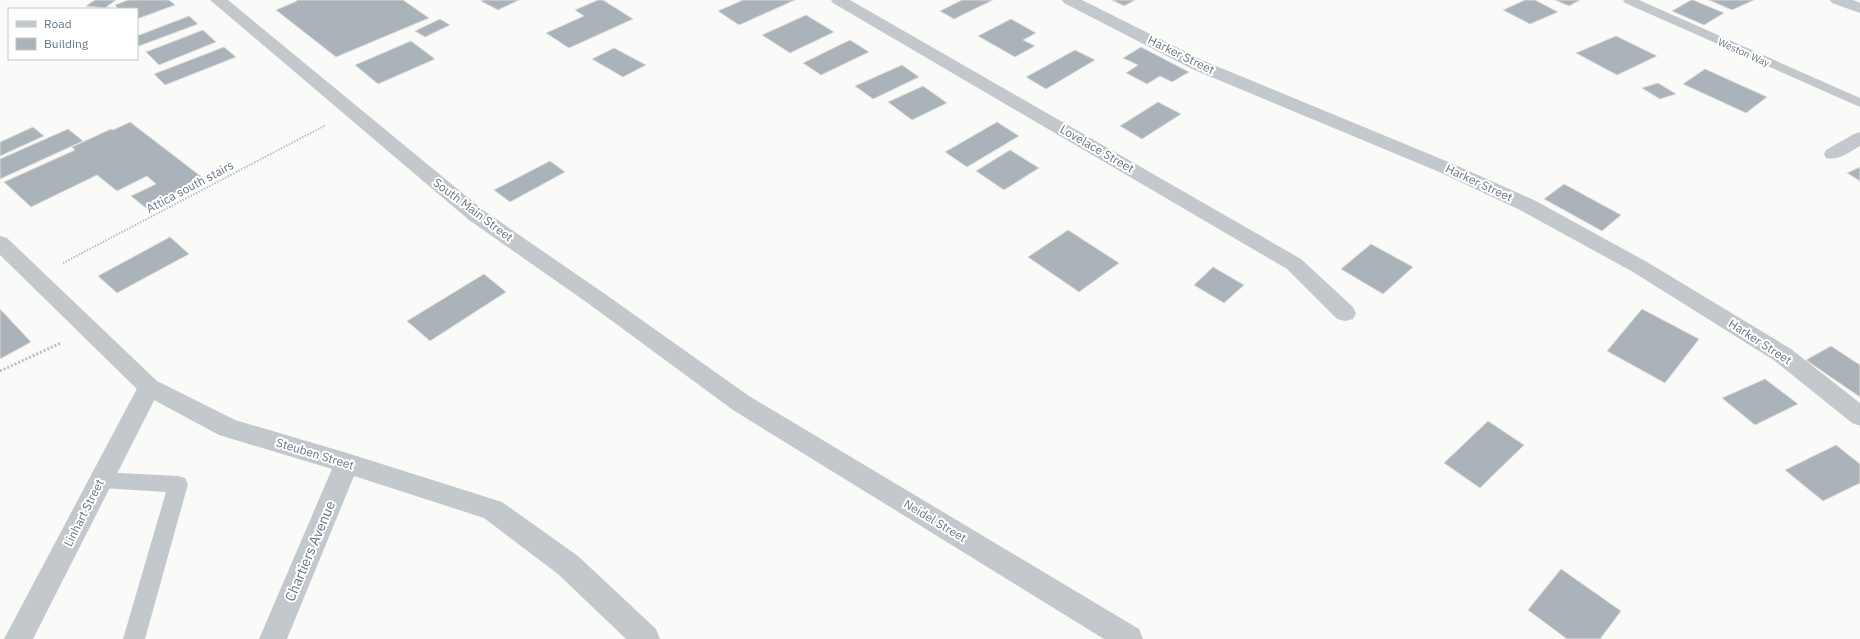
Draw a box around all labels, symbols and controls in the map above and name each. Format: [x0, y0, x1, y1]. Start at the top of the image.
legend [8, 8, 138, 60]
text: Road [44, 16, 72, 31]
street label: Harker Street [1145, 32, 1217, 77]
street label: Weston Way [1716, 35, 1772, 70]
text: Building [44, 36, 89, 51]
street label: Lovelace Street [1058, 121, 1137, 176]
street label: Attica south stairs [143, 157, 236, 216]
street label: Harker Street [1443, 160, 1515, 205]
street label: South Main Street [430, 175, 516, 245]
street label: Harker Street [1726, 316, 1795, 368]
street label: Steuben Street [274, 435, 356, 472]
street label: Linhart Street [60, 477, 107, 549]
street label: Neidel Street [901, 496, 969, 545]
street label: Chartiers Avenue [281, 498, 339, 604]

